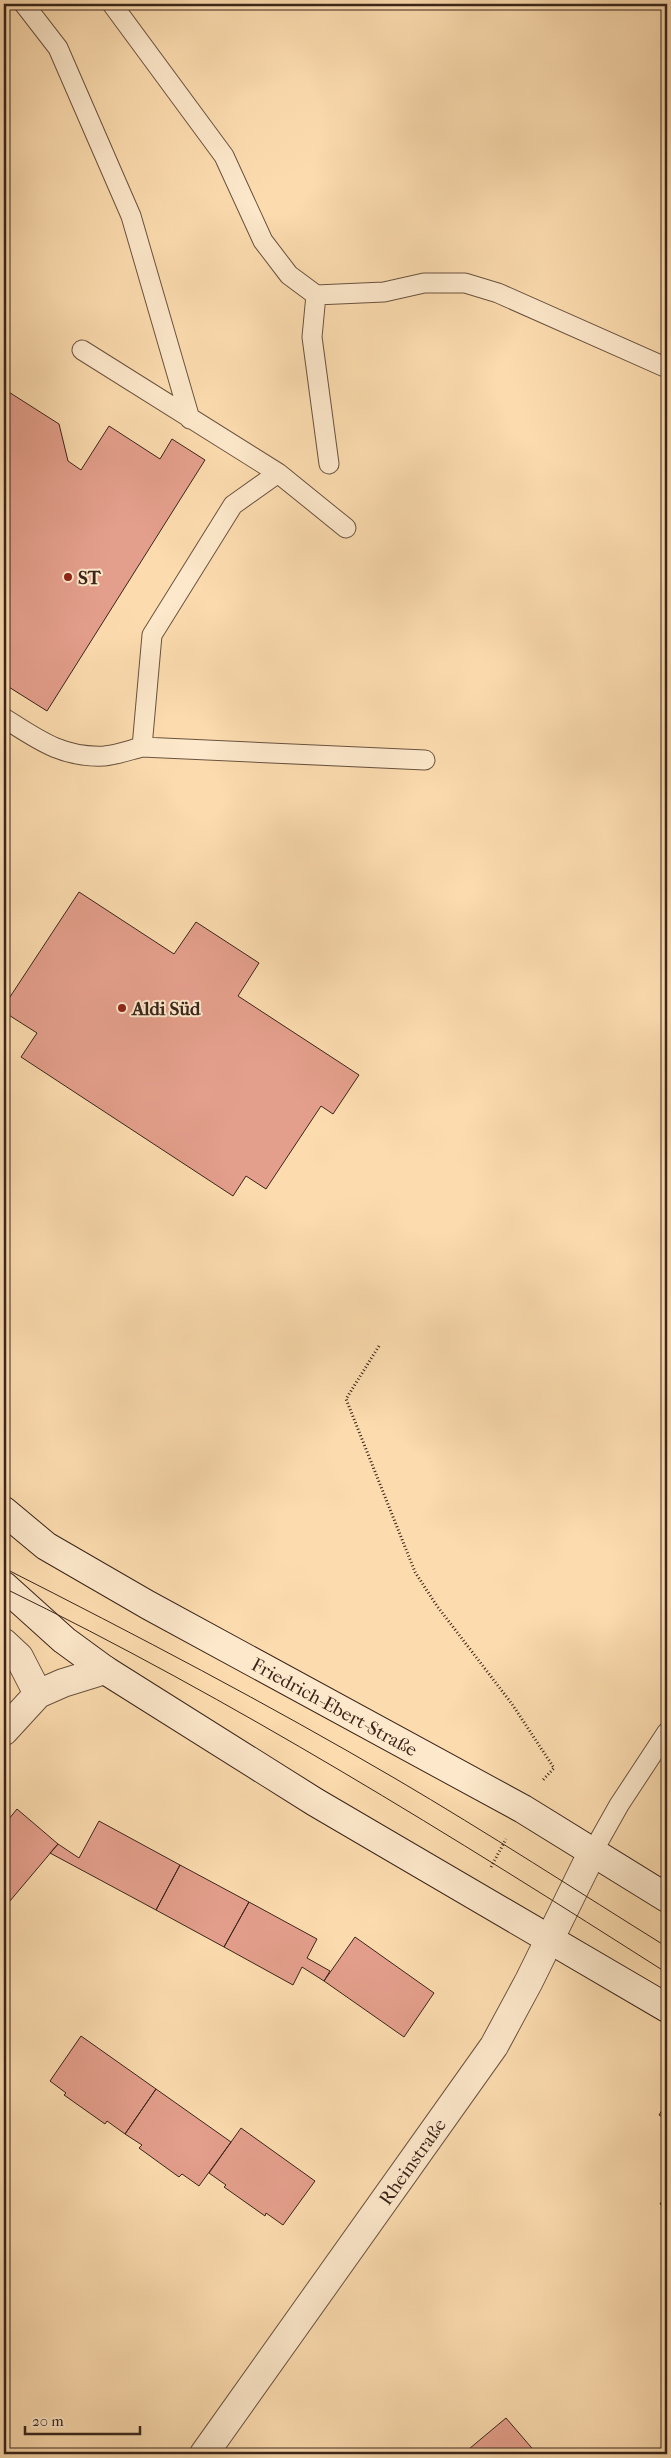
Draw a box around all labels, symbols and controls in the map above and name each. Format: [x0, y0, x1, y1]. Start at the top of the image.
place label: ST [78, 567, 102, 589]
marker: ST [62, 571, 74, 583]
place label: Aldi Süd [131, 998, 201, 1020]
marker: Aldi Süd [116, 1002, 128, 1014]
street label: Friedrich-Ebert-Straße [248, 1653, 421, 1761]
street label: Rheinstraße [375, 2114, 451, 2209]
scale bar [25, 2403, 140, 2435]
text: 20 m [32, 2412, 64, 2430]

